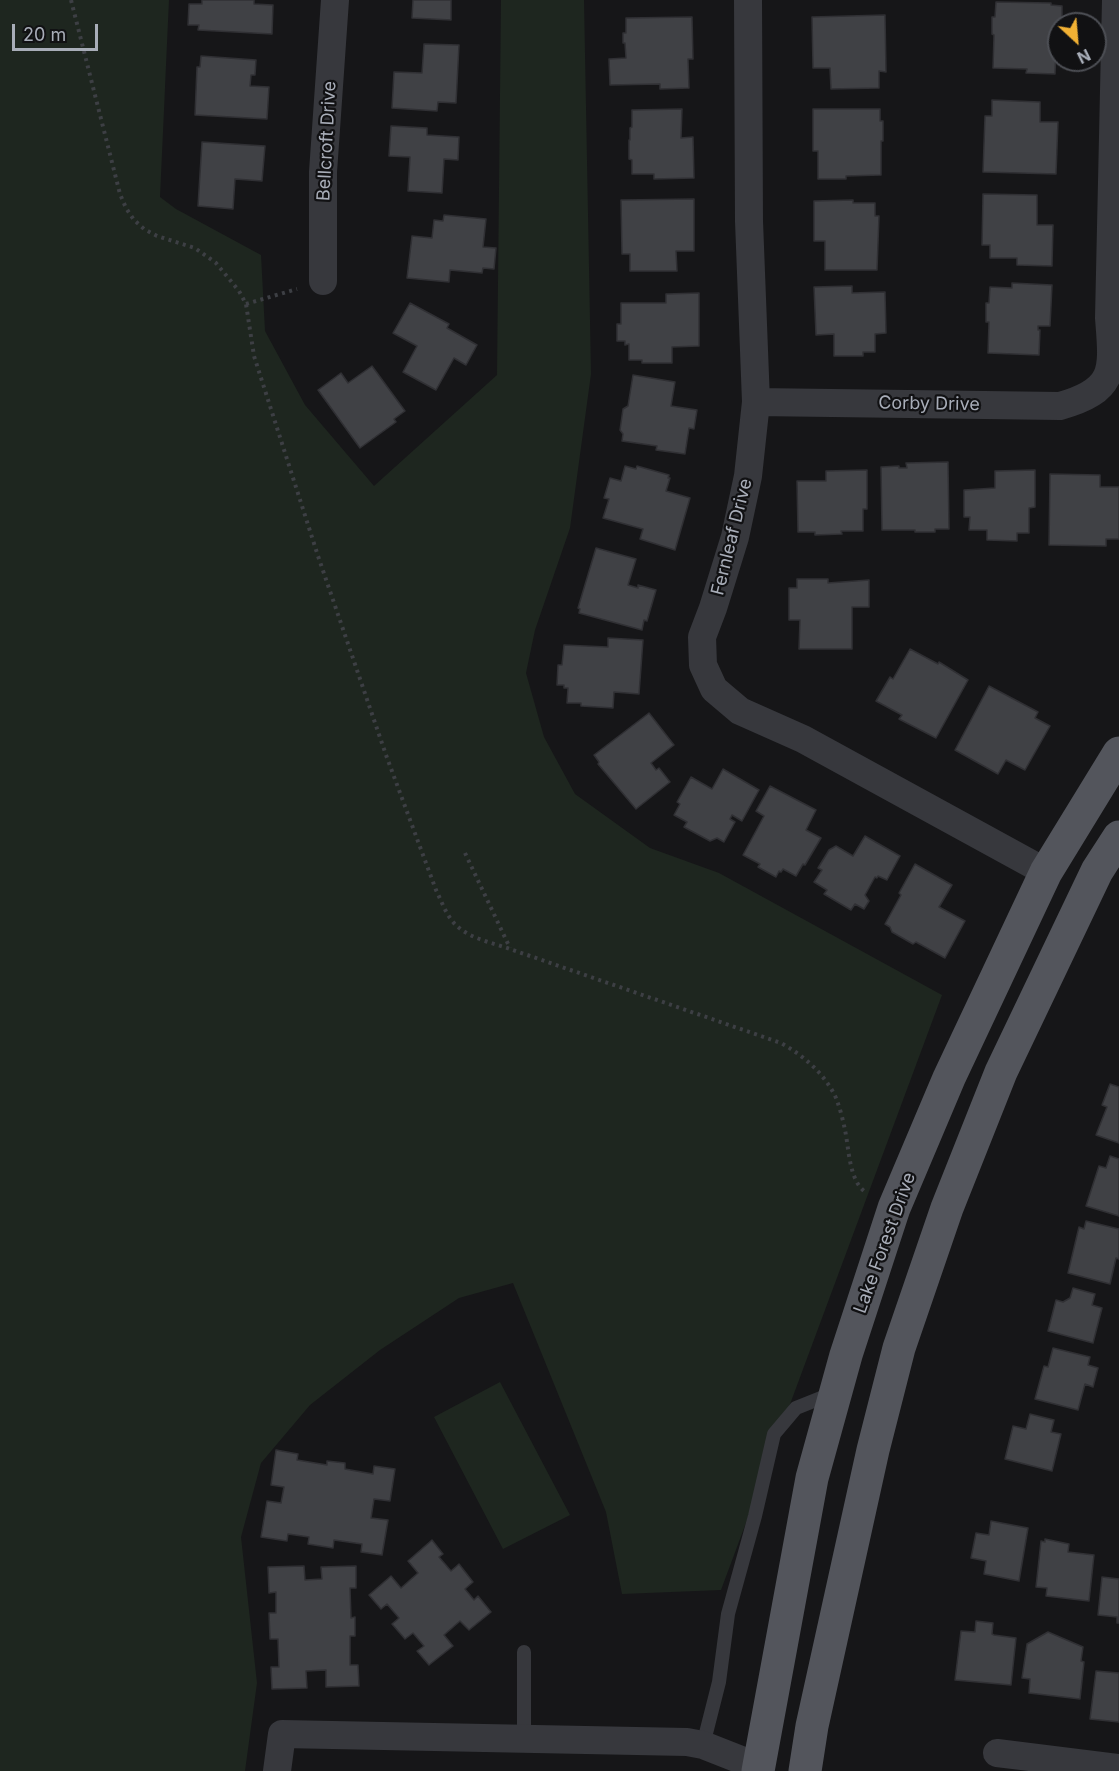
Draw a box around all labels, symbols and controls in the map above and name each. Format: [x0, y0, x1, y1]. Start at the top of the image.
scale bar [15, 12, 100, 50]
north arrow [1047, 12, 1107, 72]
text: 20 m [23, 24, 66, 45]
text: N [1074, 45, 1094, 68]
street label: Bellcroft Drive [313, 80, 341, 202]
street label: Corby Drive [878, 392, 980, 416]
street label: Fernleaf Drive [707, 476, 757, 598]
street label: Lake Forest Drive [850, 1170, 920, 1316]

